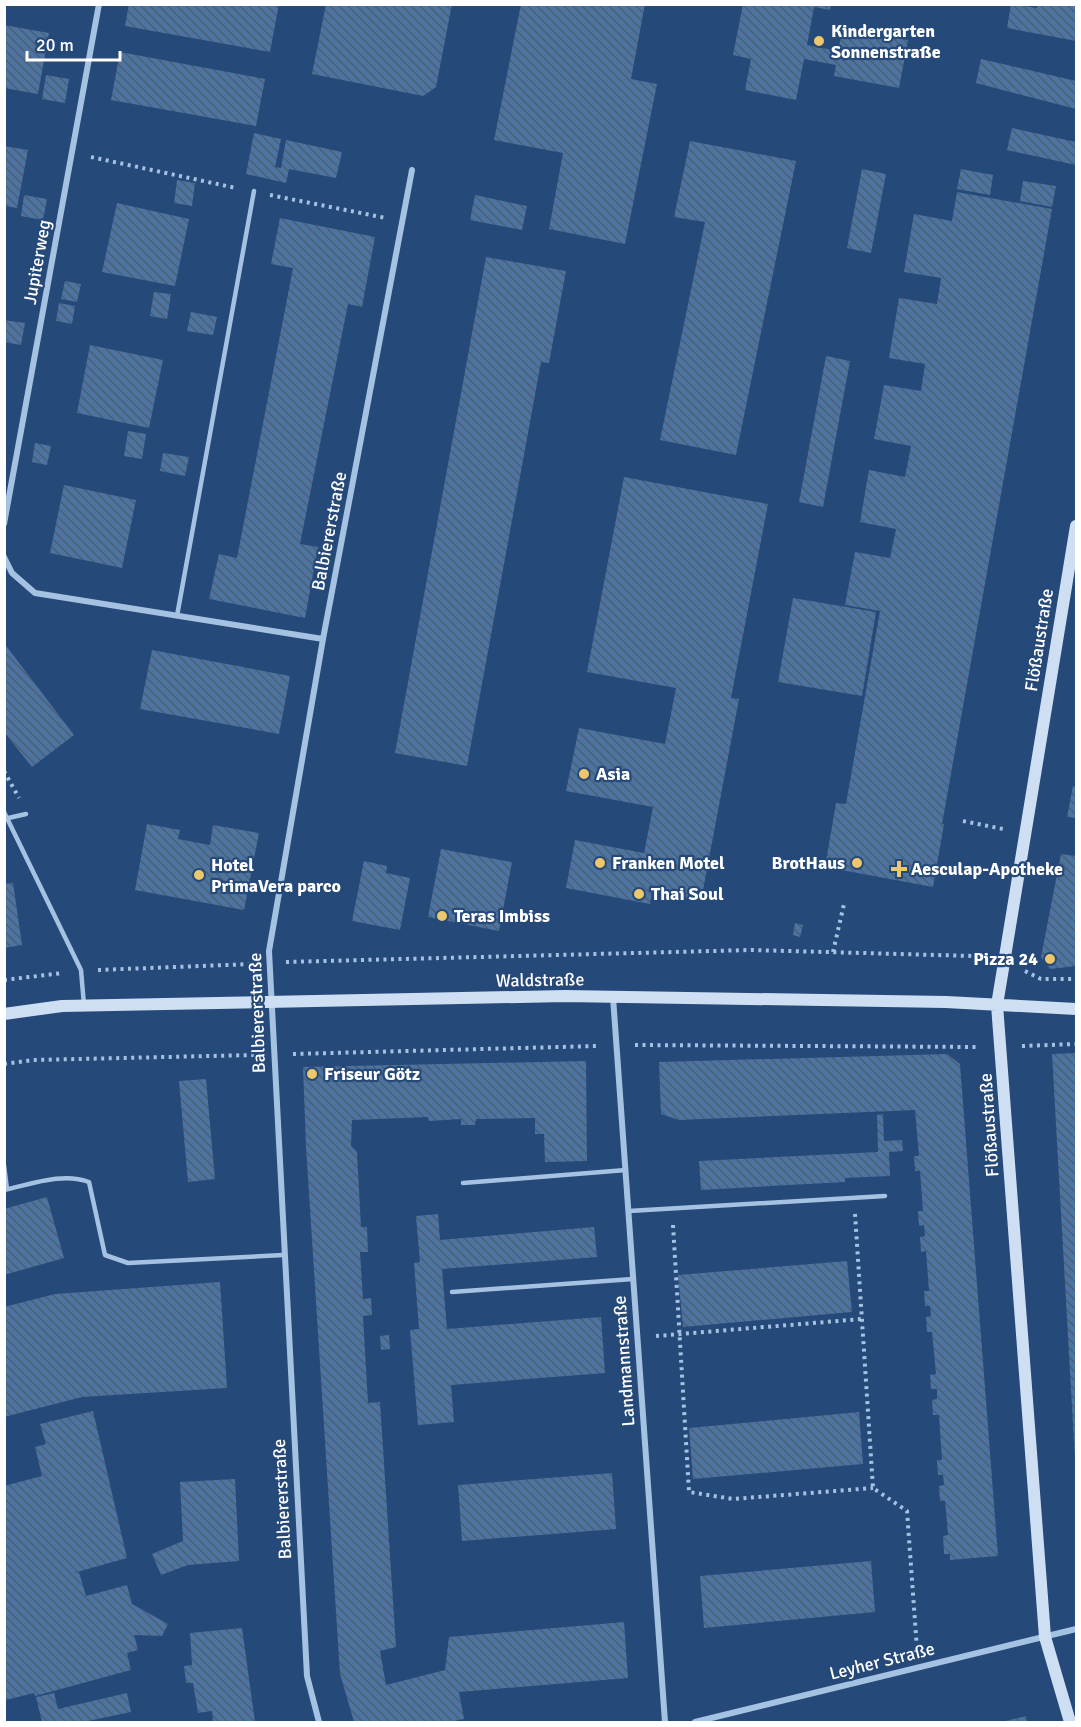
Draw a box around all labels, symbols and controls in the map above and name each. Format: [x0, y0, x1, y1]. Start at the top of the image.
place label: Kindergarten Sonnenstraße [831, 20, 941, 63]
scale bar [27, 24, 120, 62]
text: 20 m [36, 34, 74, 56]
marker: Kindergarten Sonnenstraße [812, 34, 826, 48]
street label: Jupiterweg [19, 218, 55, 306]
street label: Balbiererstraße [307, 470, 351, 592]
street label: Flößaustraße [1020, 587, 1058, 693]
place label: Asia [596, 763, 630, 785]
marker: Asia [577, 767, 591, 781]
place label: Franken Motel [612, 852, 725, 874]
place label: BrotHaus [772, 852, 845, 874]
place label: Hotel PrimaVera parco [211, 854, 341, 897]
marker: Franken Motel [593, 856, 607, 870]
marker: BrotHaus [850, 856, 864, 870]
place label: Aesculap-Apotheke [911, 858, 1063, 880]
marker: Aesculap-Apotheke [892, 862, 906, 876]
marker: Hotel PrimaVera parco [192, 868, 206, 882]
place label: Thai Soul [651, 883, 724, 905]
marker: Thai Soul [632, 887, 646, 901]
place label: Teras Imbiss [454, 905, 550, 927]
marker: Teras Imbiss [435, 909, 449, 923]
place label: Pizza 24 [973, 948, 1038, 970]
street label: Balbiererstraße [244, 952, 270, 1074]
marker: Pizza 24 [1043, 952, 1057, 966]
street label: Waldstraße [496, 968, 584, 992]
place label: Friseur Götz [324, 1063, 420, 1085]
marker: Friseur Götz [305, 1067, 319, 1081]
street label: Flößaustraße [974, 1072, 1004, 1178]
street label: Landmannstraße [608, 1295, 640, 1427]
street label: Balbiererstraße [268, 1438, 296, 1560]
street label: Leyher Straße [827, 1637, 937, 1685]

